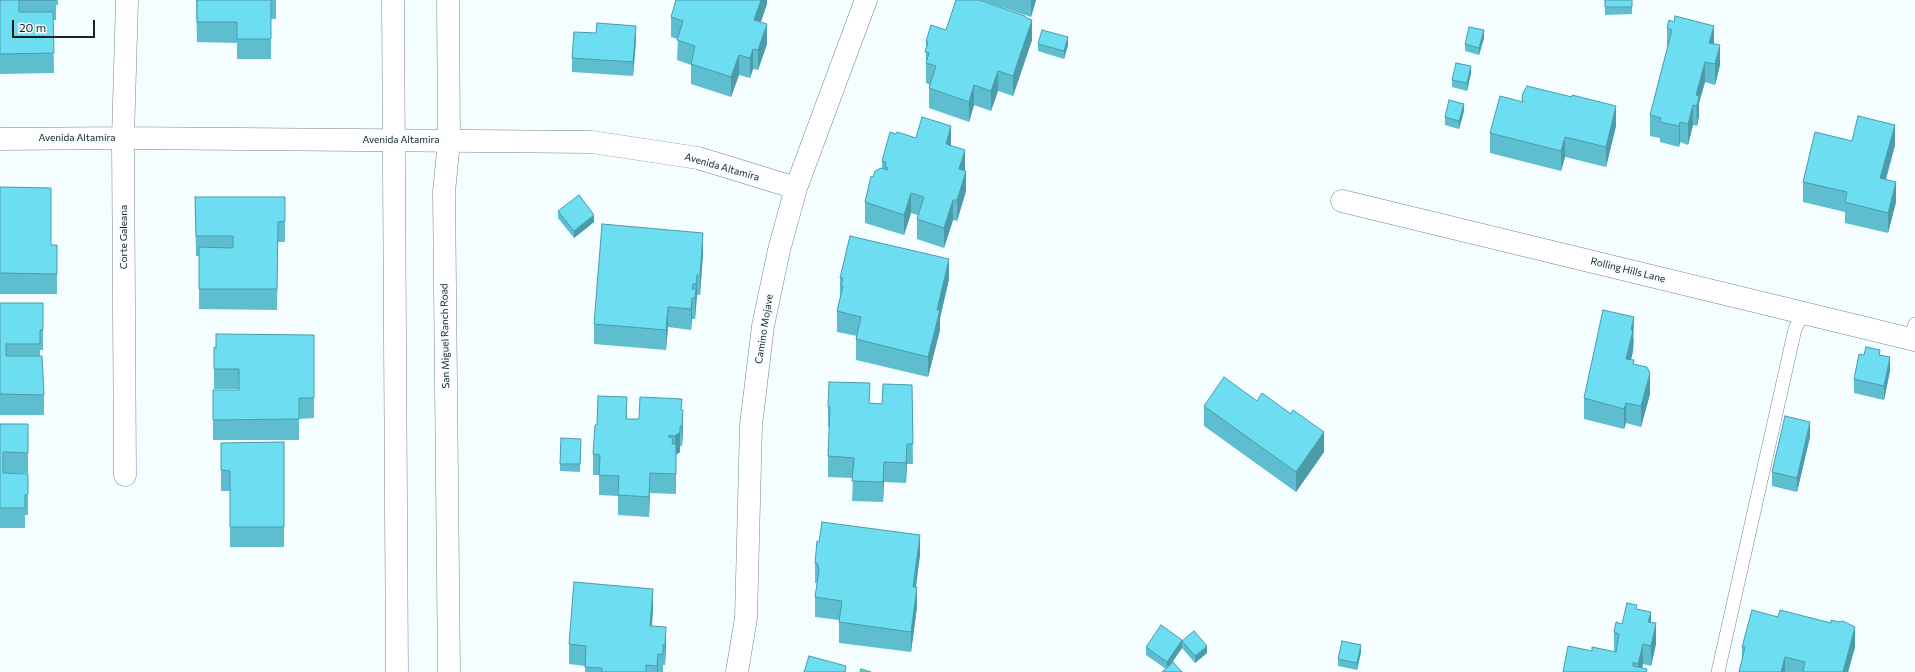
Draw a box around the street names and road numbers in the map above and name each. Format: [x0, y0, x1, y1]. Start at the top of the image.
street label: Avenida Altamira [38, 132, 116, 144]
street label: Avenida Altamira [362, 134, 440, 146]
street label: Avenida Altamira [683, 151, 761, 183]
street label: Corte Galeana [118, 205, 130, 269]
street label: Rolling Hills Lane [1589, 255, 1667, 285]
street label: San Miguel Ranch Road [438, 283, 452, 389]
street label: Camino Mojave [753, 293, 775, 365]

